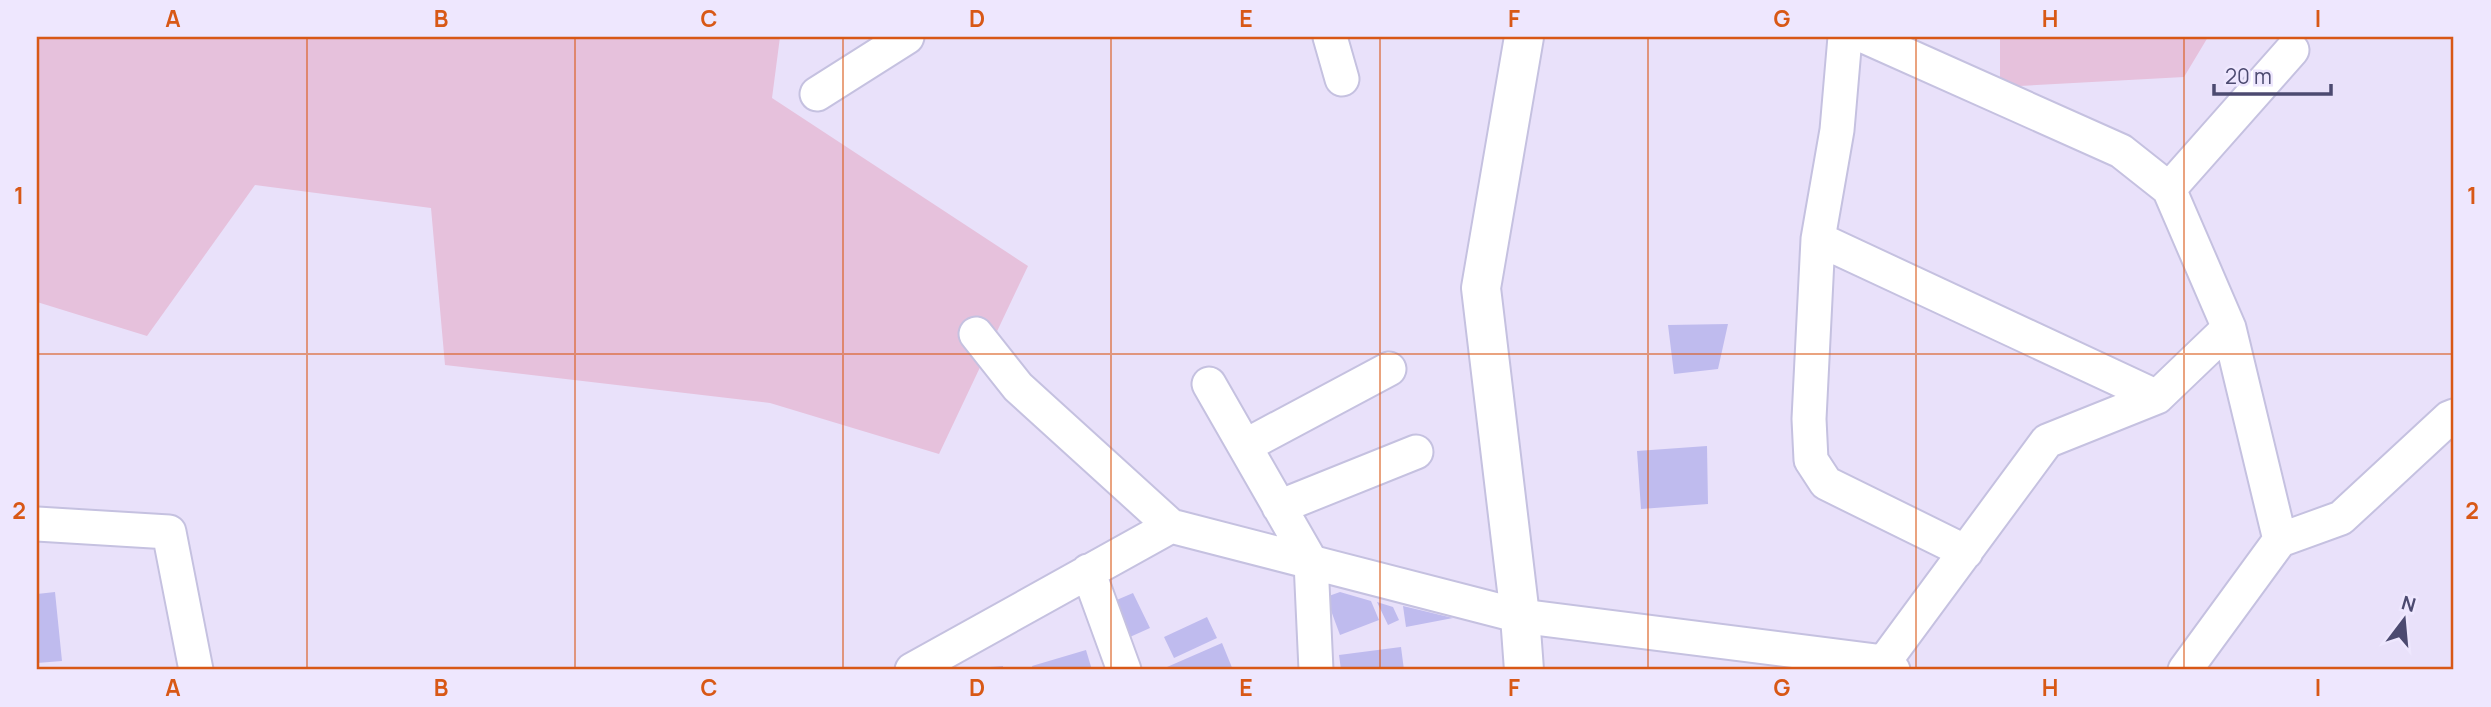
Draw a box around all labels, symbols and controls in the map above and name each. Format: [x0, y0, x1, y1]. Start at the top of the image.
text: A [165, 2, 181, 34]
text: B [434, 2, 448, 34]
text: C [701, 2, 718, 34]
text: D [969, 2, 985, 34]
text: E [1239, 2, 1253, 34]
text: F [1508, 2, 1520, 34]
text: G [1774, 2, 1791, 34]
text: H [2042, 2, 2058, 34]
text: I [2315, 2, 2321, 34]
scale bar [2214, 52, 2332, 96]
text: 20 m [2225, 62, 2272, 90]
text: 1 [14, 179, 24, 211]
text: 1 [2467, 179, 2477, 211]
text: 2 [12, 494, 26, 526]
text: 2 [2465, 494, 2479, 526]
north arrow [2368, 584, 2438, 654]
text: N [2399, 589, 2419, 618]
text: A [165, 671, 181, 703]
text: B [434, 671, 448, 703]
text: C [701, 671, 718, 703]
text: D [969, 671, 985, 703]
text: E [1239, 671, 1253, 703]
text: F [1508, 671, 1520, 703]
text: G [1774, 671, 1791, 703]
text: H [2042, 671, 2058, 703]
text: I [2315, 671, 2321, 703]

